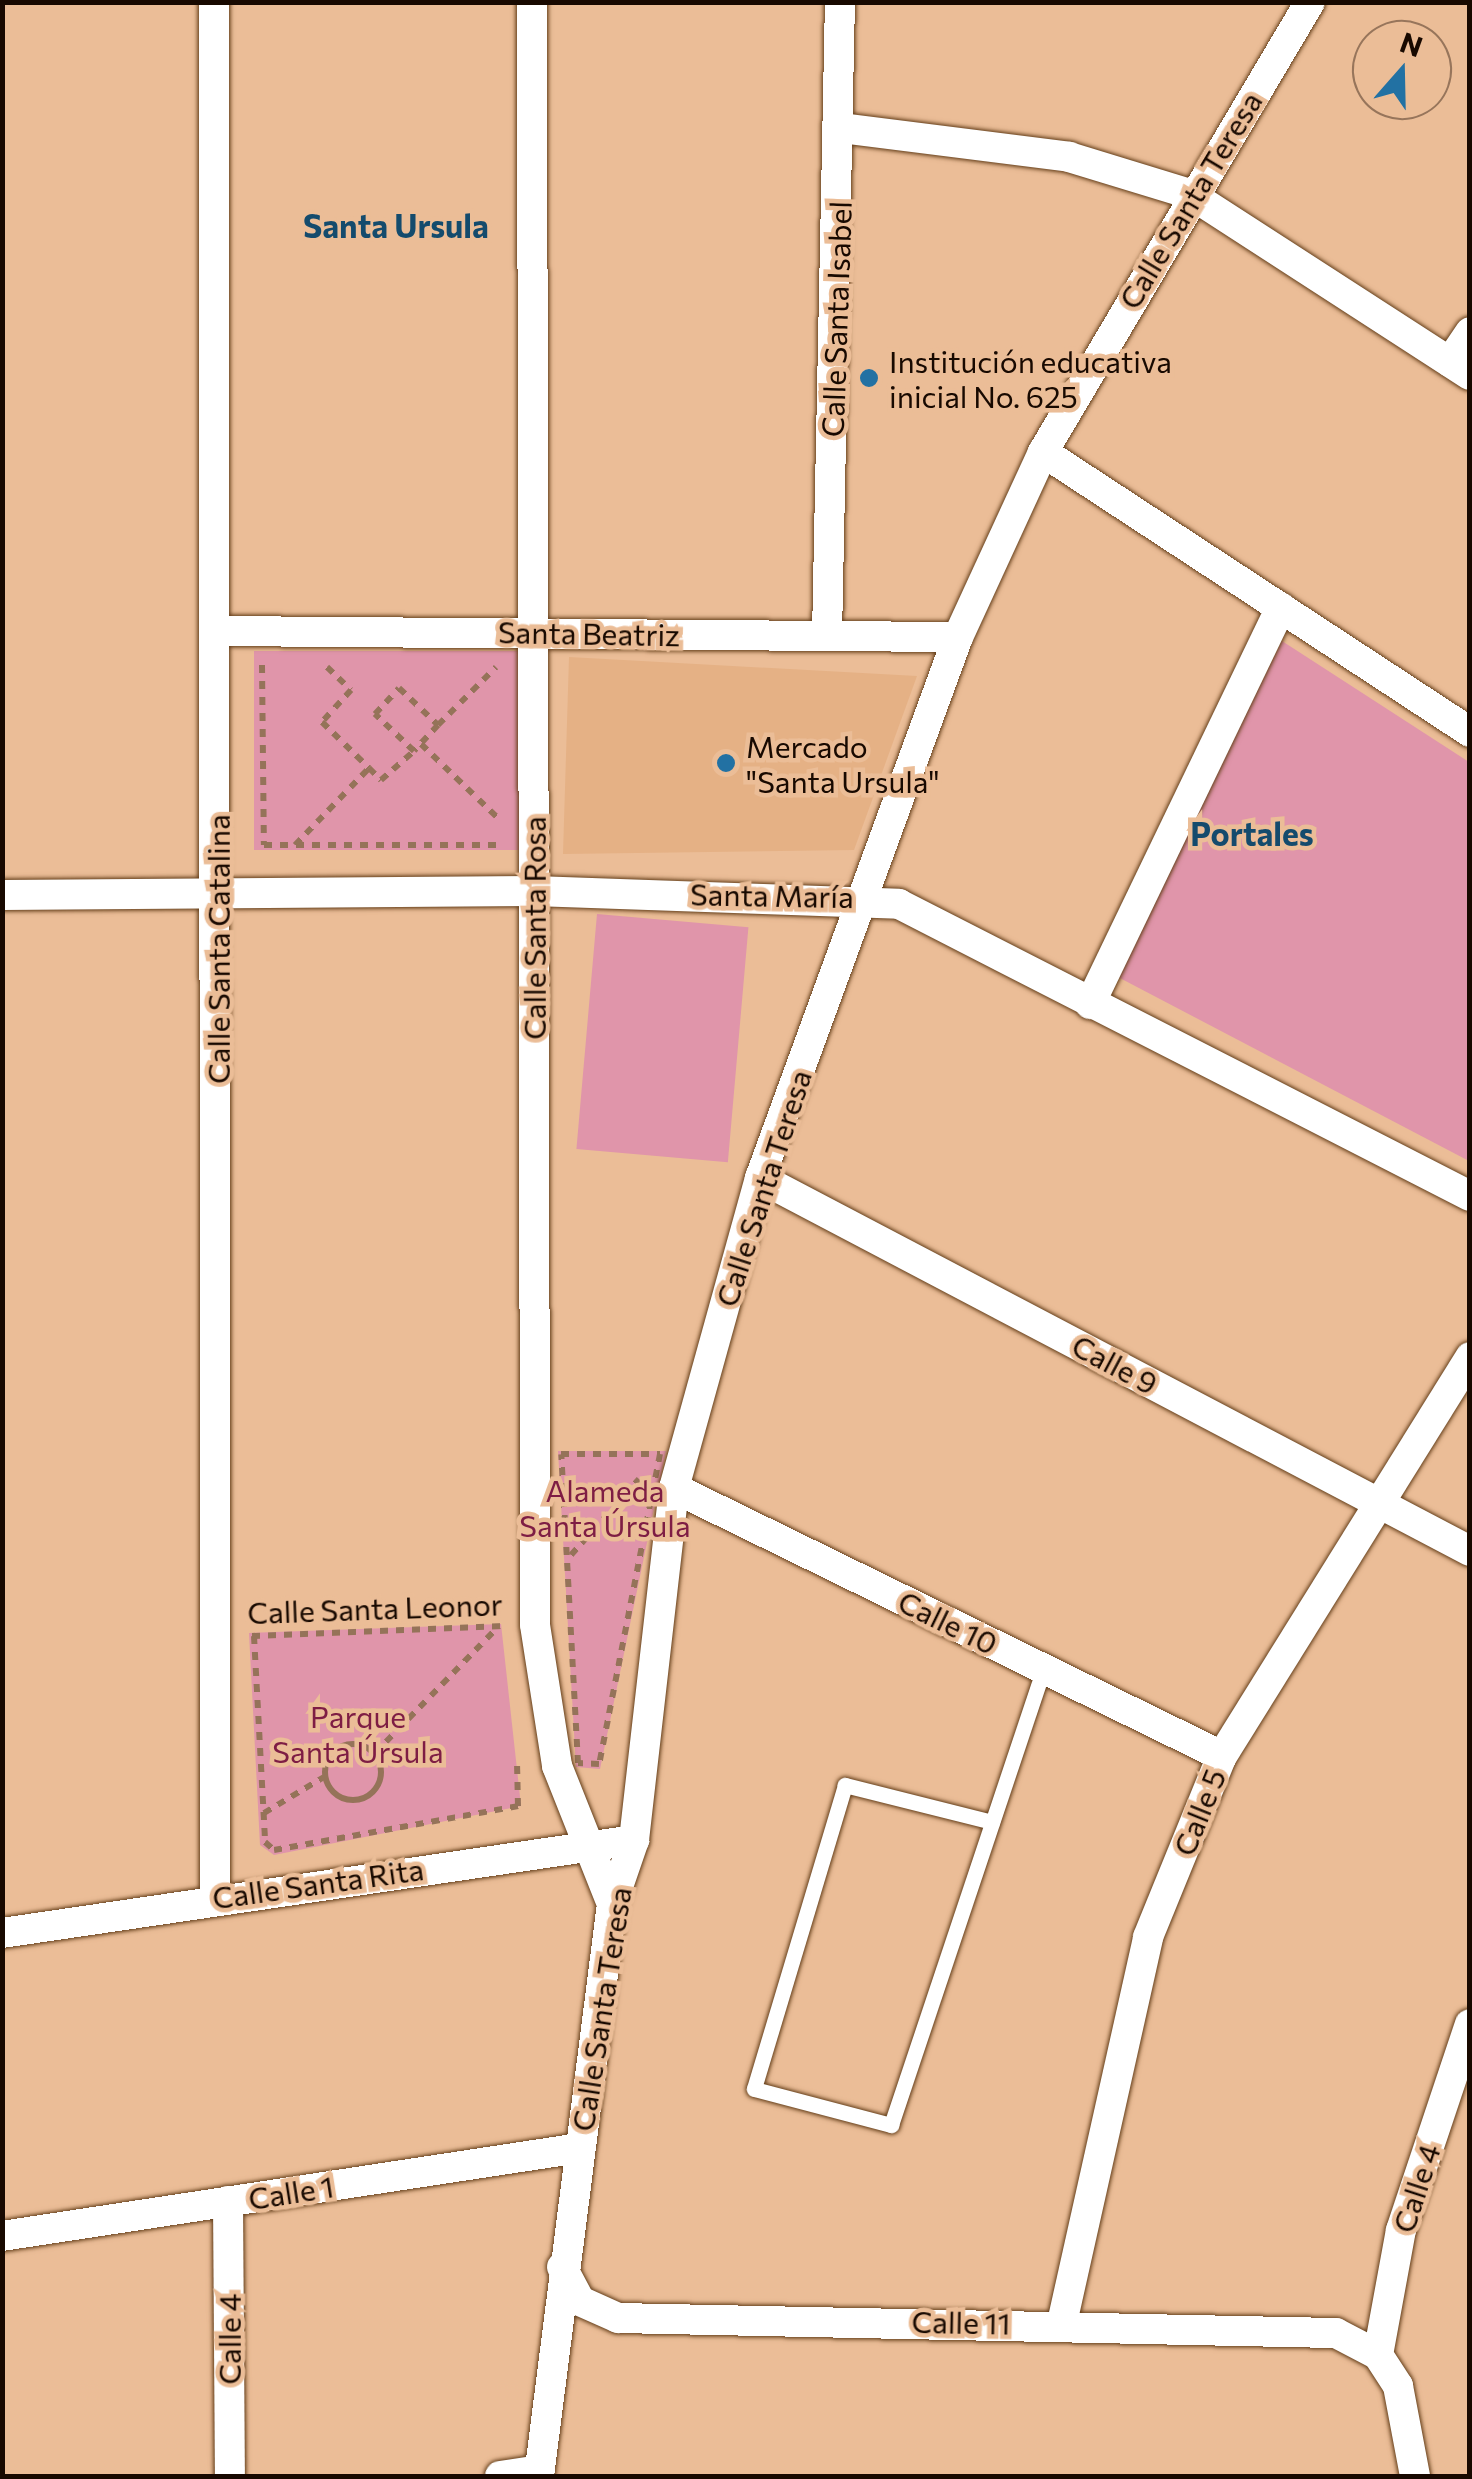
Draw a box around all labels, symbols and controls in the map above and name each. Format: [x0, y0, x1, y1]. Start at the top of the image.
north arrow [1352, 20, 1452, 120]
text: N [1396, 24, 1427, 63]
street label: Calle Santa Teresa [1111, 85, 1269, 315]
street label: Calle Santa Isabel [814, 200, 858, 438]
district label: Santa Ursula [303, 206, 489, 244]
place label: Institución educativa inicial No. 625 [889, 343, 1172, 414]
marker: Institución educativa inicial No. 625 [858, 367, 880, 389]
street label: Santa Beatriz [498, 613, 680, 653]
place label: Mercado "Santa Ursula" [746, 728, 940, 798]
marker: Mercado "Santa Ursula" [715, 752, 737, 774]
street label: Calle Santa Catalina [200, 814, 236, 1084]
district label: Portales [1190, 814, 1314, 852]
street label: Calle Santa Rosa [516, 816, 552, 1040]
street label: Santa María [690, 876, 854, 914]
street label: Calle Santa Teresa [708, 1065, 818, 1311]
street label: Calle 9 [1066, 1327, 1164, 1401]
park label: Alameda Santa Úrsula [519, 1472, 691, 1542]
street label: Calle 10 [893, 1583, 1003, 1661]
street label: Calle Santa Leonor [247, 1586, 503, 1630]
park label: Parque Santa Úrsula [272, 1698, 444, 1768]
street label: Calle 5 [1165, 1763, 1233, 1861]
street label: Calle Santa Rita [210, 1850, 426, 1916]
street label: Calle Santa Teresa [564, 1884, 638, 2134]
street label: Calle 4 [1385, 2139, 1447, 2237]
street label: Calle 1 [246, 2168, 336, 2216]
street label: Calle 4 [211, 2293, 247, 2385]
street label: Calle 11 [911, 2303, 1011, 2341]

